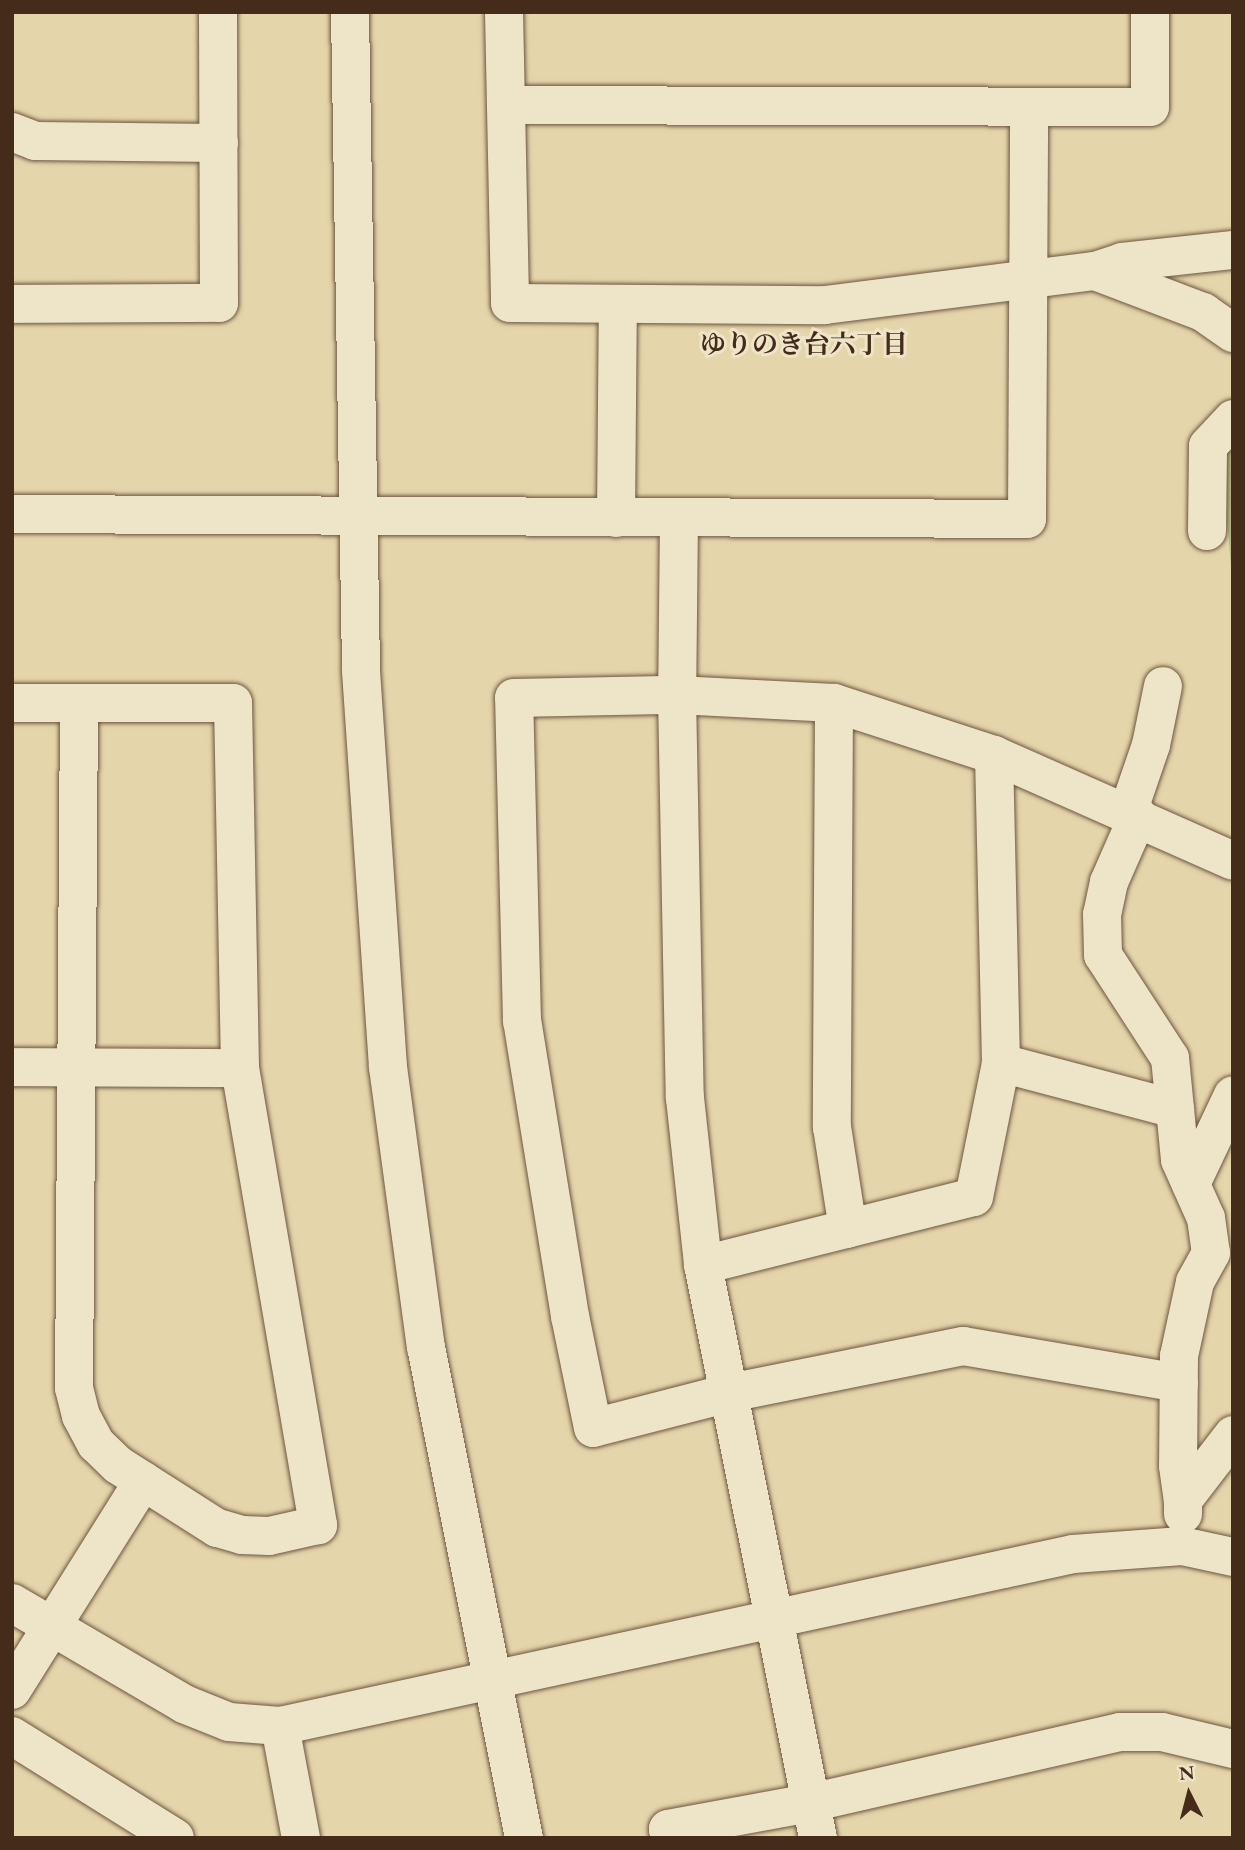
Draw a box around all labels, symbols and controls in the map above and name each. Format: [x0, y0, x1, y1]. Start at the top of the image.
district label: ゆりのき台六丁目 [700, 329, 908, 361]
north arrow [1154, 1759, 1224, 1829]
text: N [1178, 1759, 1196, 1786]

